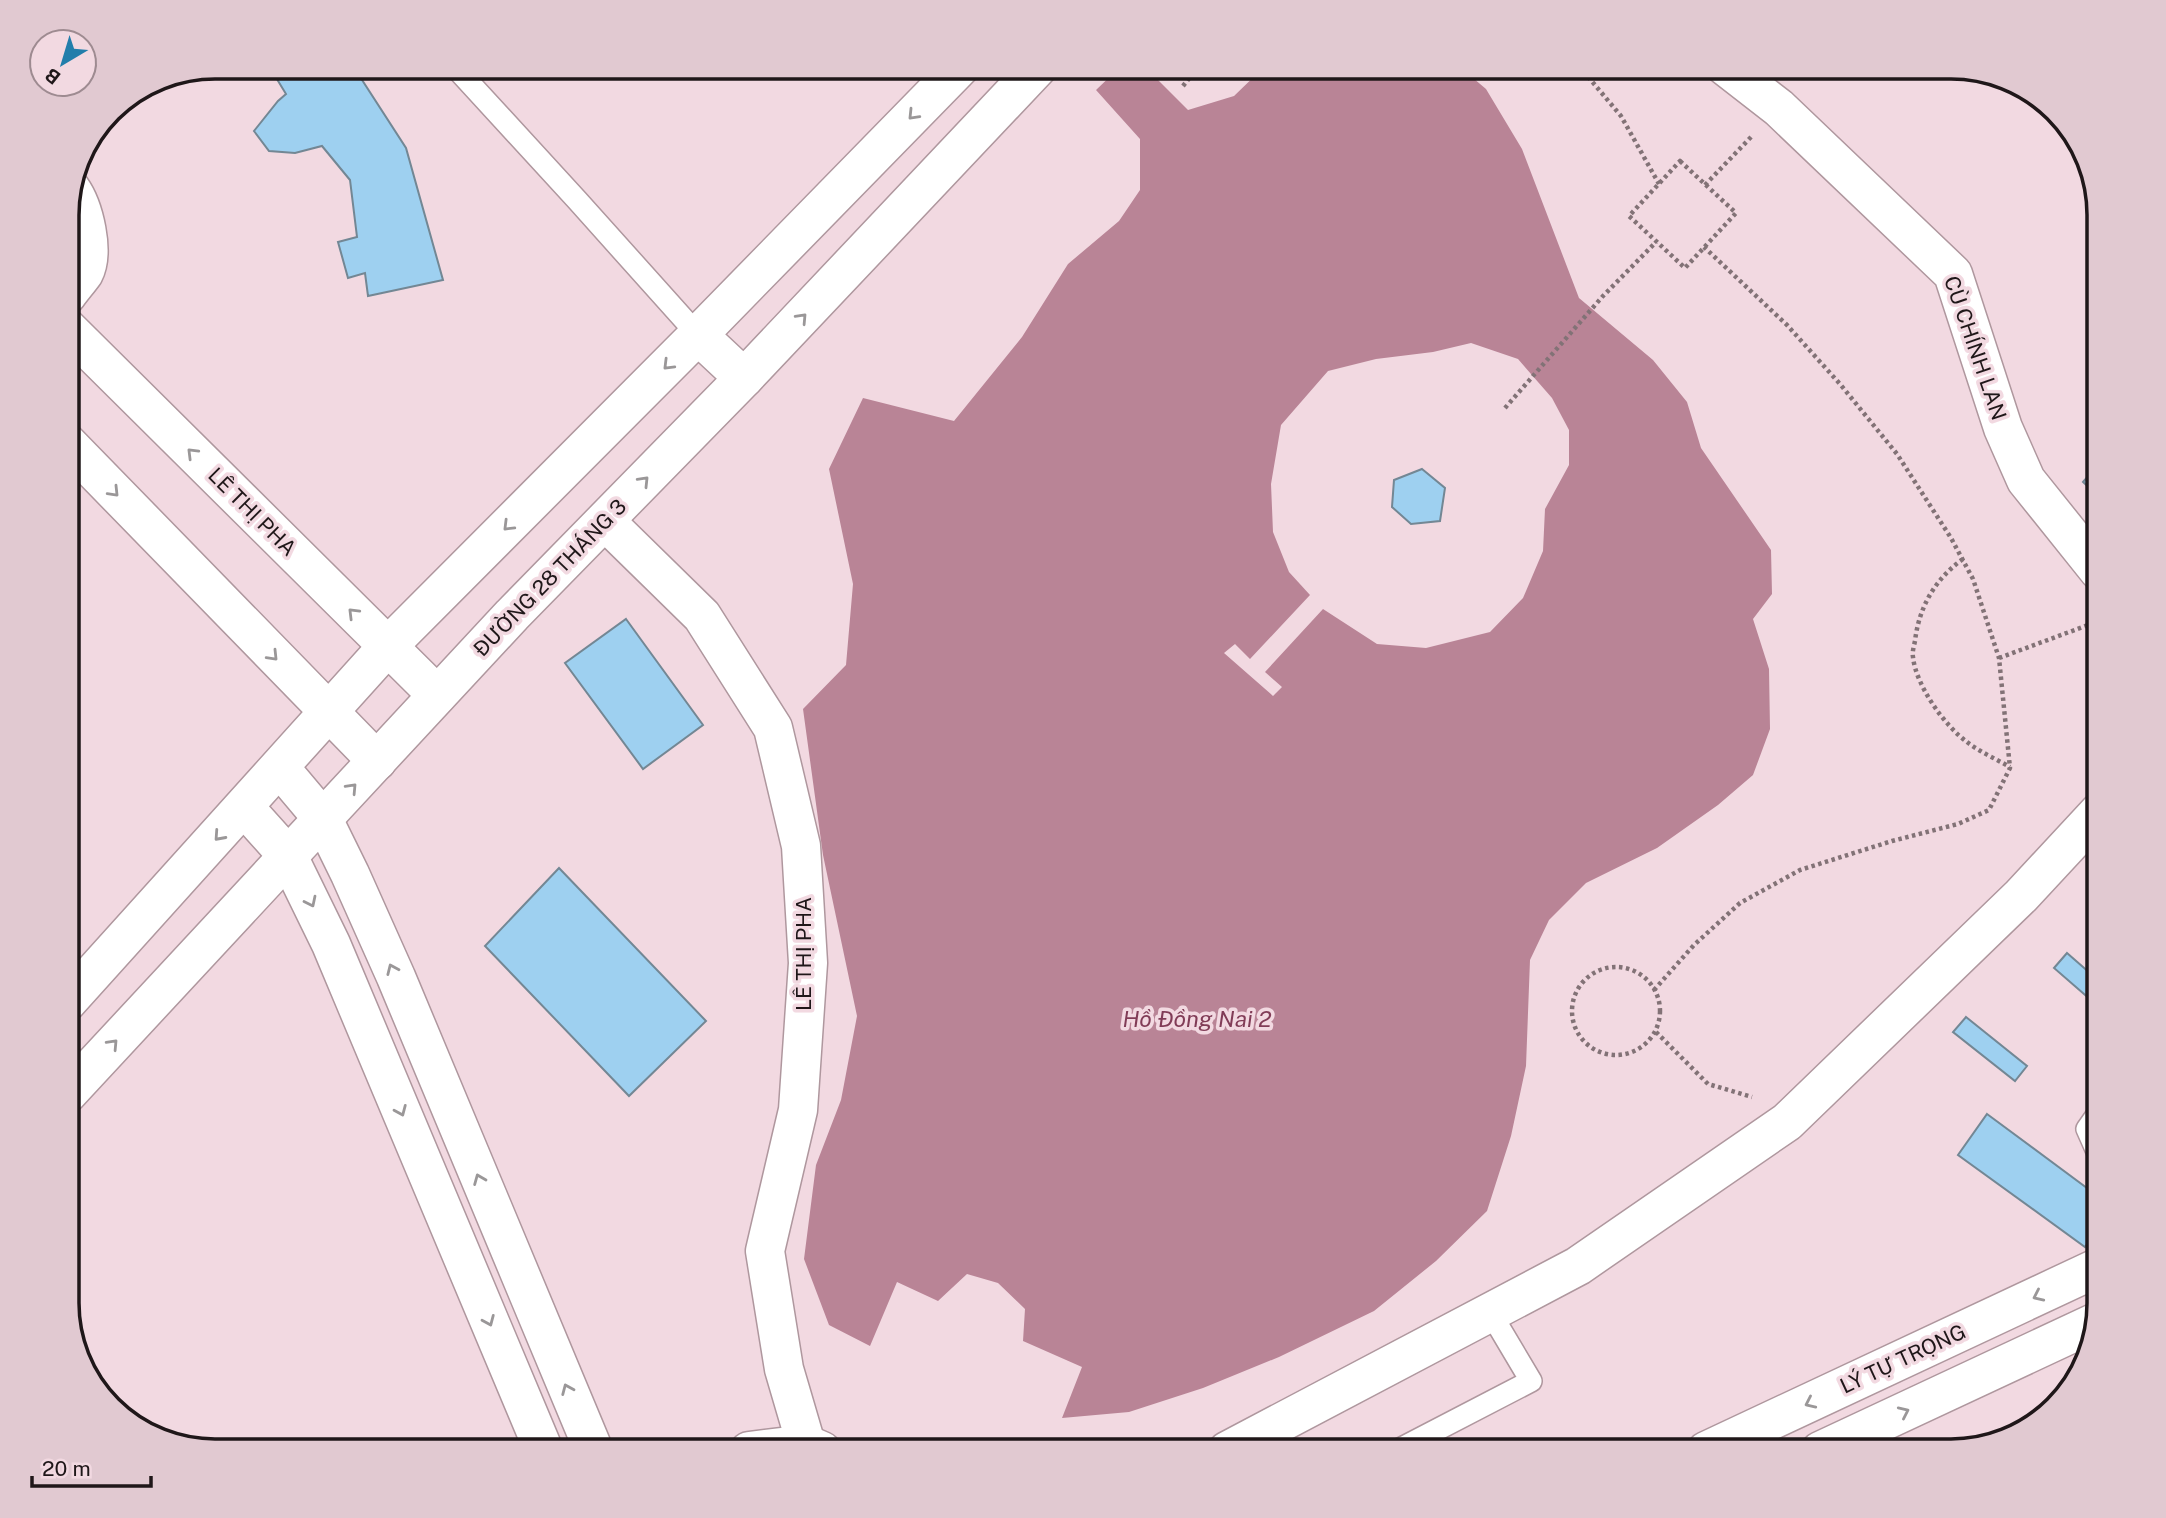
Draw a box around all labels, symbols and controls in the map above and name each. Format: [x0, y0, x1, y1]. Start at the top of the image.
north arrow [28, 28, 98, 98]
text: B [41, 64, 64, 89]
one-way arrow [909, 107, 922, 120]
street label: CÙ CHÍNH LAN [1939, 272, 2012, 423]
one-way arrow [794, 313, 806, 326]
one-way arrow [664, 357, 677, 370]
one-way arrow [188, 448, 201, 461]
street label: LÊ THỊ PHA [203, 462, 302, 561]
one-way arrow [635, 476, 648, 489]
one-way arrow [106, 484, 119, 497]
street label: ĐƯỜNG 28 THÁNG 3 [468, 494, 631, 661]
one-way arrow [503, 518, 516, 531]
one-way arrow [349, 609, 362, 622]
one-way arrow [264, 647, 277, 660]
one-way arrow [343, 783, 356, 796]
one-way arrow [214, 828, 227, 841]
one-way arrow [302, 895, 316, 907]
street label: LÊ THỊ PHA [791, 897, 816, 1011]
one-way arrow [386, 963, 400, 976]
water label: Hồ Đồng Nai 2 [1123, 1005, 1272, 1032]
one-way arrow [105, 1039, 118, 1052]
one-way arrow [393, 1104, 407, 1116]
one-way arrow [474, 1174, 488, 1186]
one-way arrow [2033, 1288, 2045, 1302]
one-way arrow [481, 1313, 495, 1326]
street label: LÝ TỰ TRỌNG [1836, 1319, 1969, 1399]
one-way arrow [561, 1383, 575, 1396]
one-way arrow [1804, 1395, 1817, 1409]
one-way arrow [1897, 1406, 1909, 1420]
scale bar [32, 1444, 150, 1488]
text: 20 m [42, 1456, 91, 1481]

